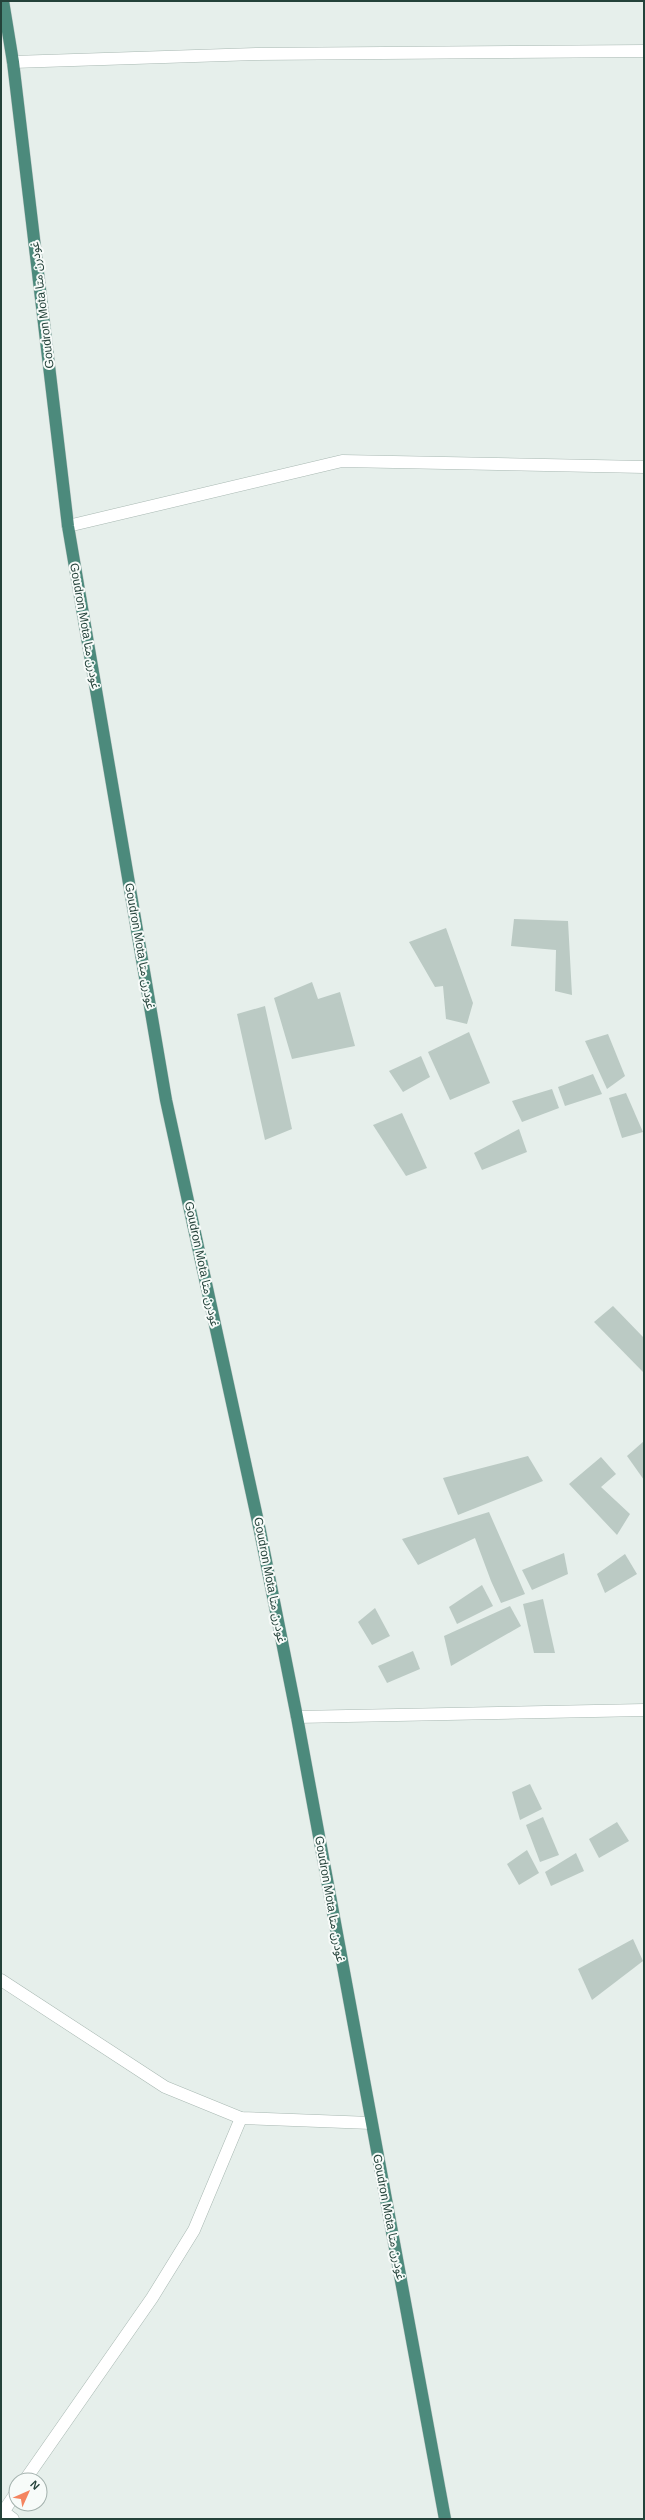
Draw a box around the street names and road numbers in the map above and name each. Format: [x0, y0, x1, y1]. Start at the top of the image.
street label: Goudron Mota غودرن متا [27, 241, 57, 369]
street label: Goudron Mota غودرن متا [67, 562, 103, 690]
street label: Goudron Mota غودرن متا [122, 882, 158, 1010]
street label: Goudron Mota غودرن متا [182, 1200, 222, 1328]
street label: Goudron Mota غودرن متا [251, 1516, 289, 1644]
street label: Goudron Mota غودرن متا [312, 1835, 348, 1963]
street label: Goudron Mota غودرن متا [370, 2153, 408, 2281]

